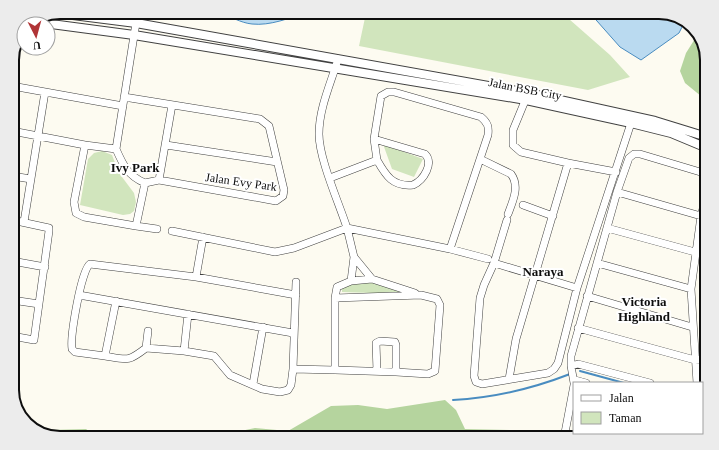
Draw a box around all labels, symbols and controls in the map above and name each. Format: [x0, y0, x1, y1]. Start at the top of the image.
north arrow [16, 16, 56, 56]
text: U [32, 40, 42, 52]
street label: Jalan BSB City [487, 75, 563, 103]
district label: Ivy Park [111, 160, 160, 175]
street label: Jalan Evy Park [204, 170, 278, 194]
district label: Naraya [522, 264, 564, 279]
district label: Victoria Highland [618, 294, 671, 324]
legend [573, 382, 703, 434]
text: Jalan [609, 391, 634, 405]
text: Taman [609, 411, 641, 425]

